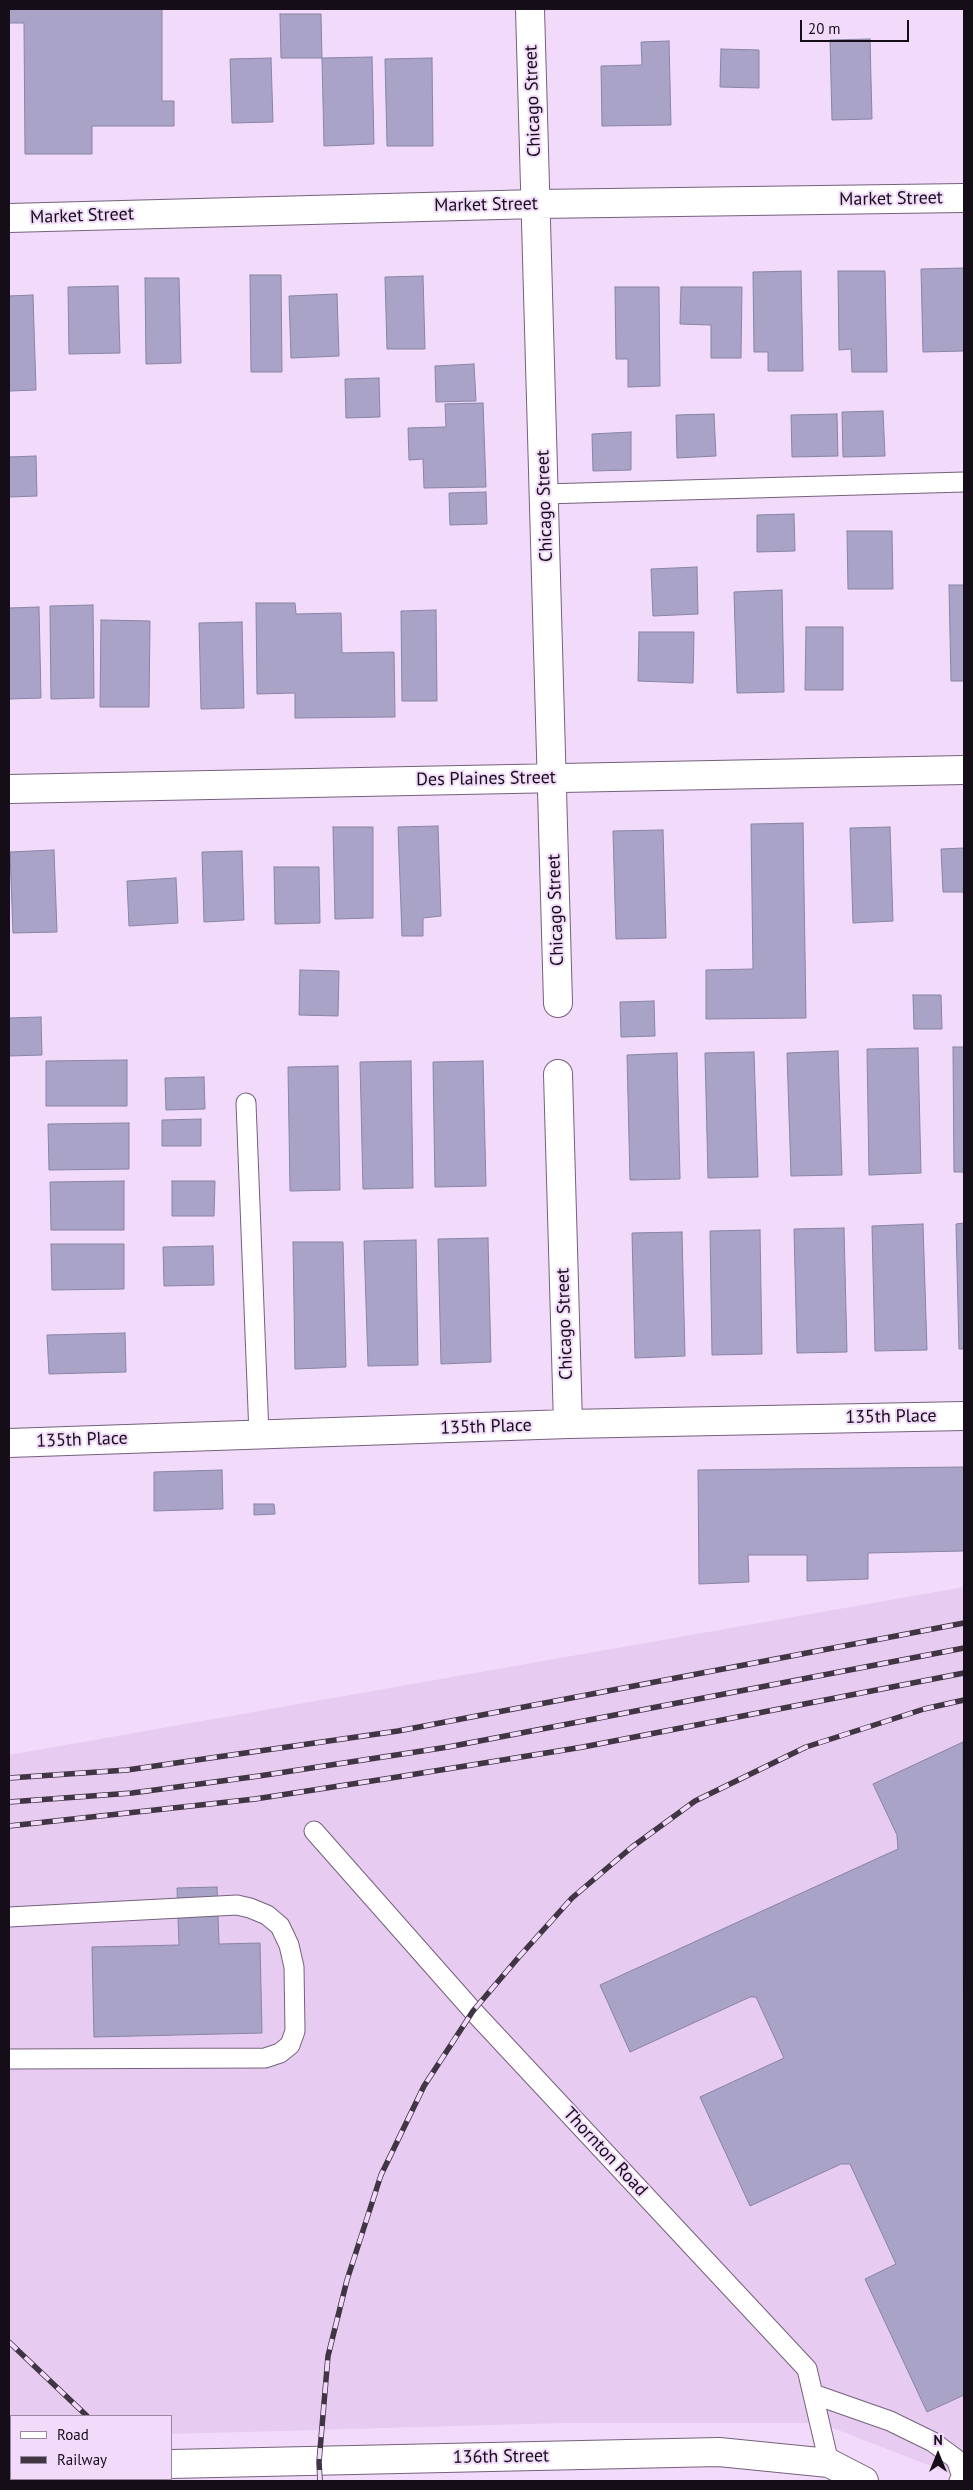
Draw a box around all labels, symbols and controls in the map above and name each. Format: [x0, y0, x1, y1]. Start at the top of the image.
scale bar [803, 10, 912, 42]
text: 20 m [808, 19, 841, 38]
street label: Chicago Street [520, 45, 546, 157]
street label: Market Street [839, 187, 943, 211]
street label: Market Street [434, 193, 538, 217]
street label: Market Street [30, 203, 134, 229]
street label: Chicago Street [532, 450, 558, 562]
street label: Des Plaines Street [416, 767, 556, 791]
street label: Chicago Street [543, 854, 569, 966]
street label: Chicago Street [552, 1268, 578, 1380]
street label: 135th Place [845, 1405, 937, 1429]
street label: 135th Place [440, 1415, 532, 1439]
street label: 135th Place [36, 1428, 128, 1452]
street label: Thornton Road [558, 2103, 652, 2201]
legend [10, 2415, 172, 2480]
text: Road [57, 2425, 89, 2444]
north arrow [913, 2430, 963, 2480]
text: N [933, 2431, 943, 2449]
street label: 136th Street [453, 2445, 549, 2469]
text: Railway [57, 2450, 107, 2469]

